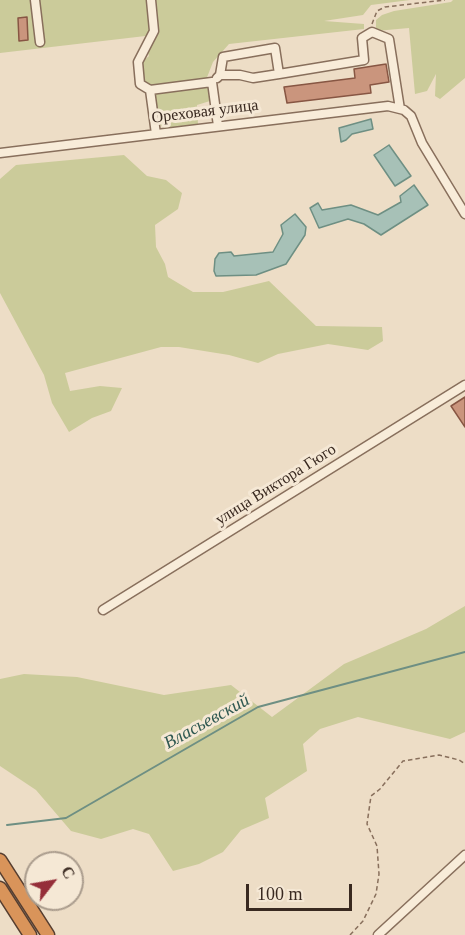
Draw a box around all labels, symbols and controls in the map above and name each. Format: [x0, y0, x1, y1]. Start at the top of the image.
street label: Ореховая улица [151, 96, 259, 128]
street label: улица Виктора Гюго [212, 440, 340, 530]
water label: Власьевский [161, 690, 253, 754]
north arrow [24, 851, 84, 911]
text: С [58, 863, 78, 882]
scale bar [249, 872, 356, 910]
text: 100 m [257, 884, 303, 904]

